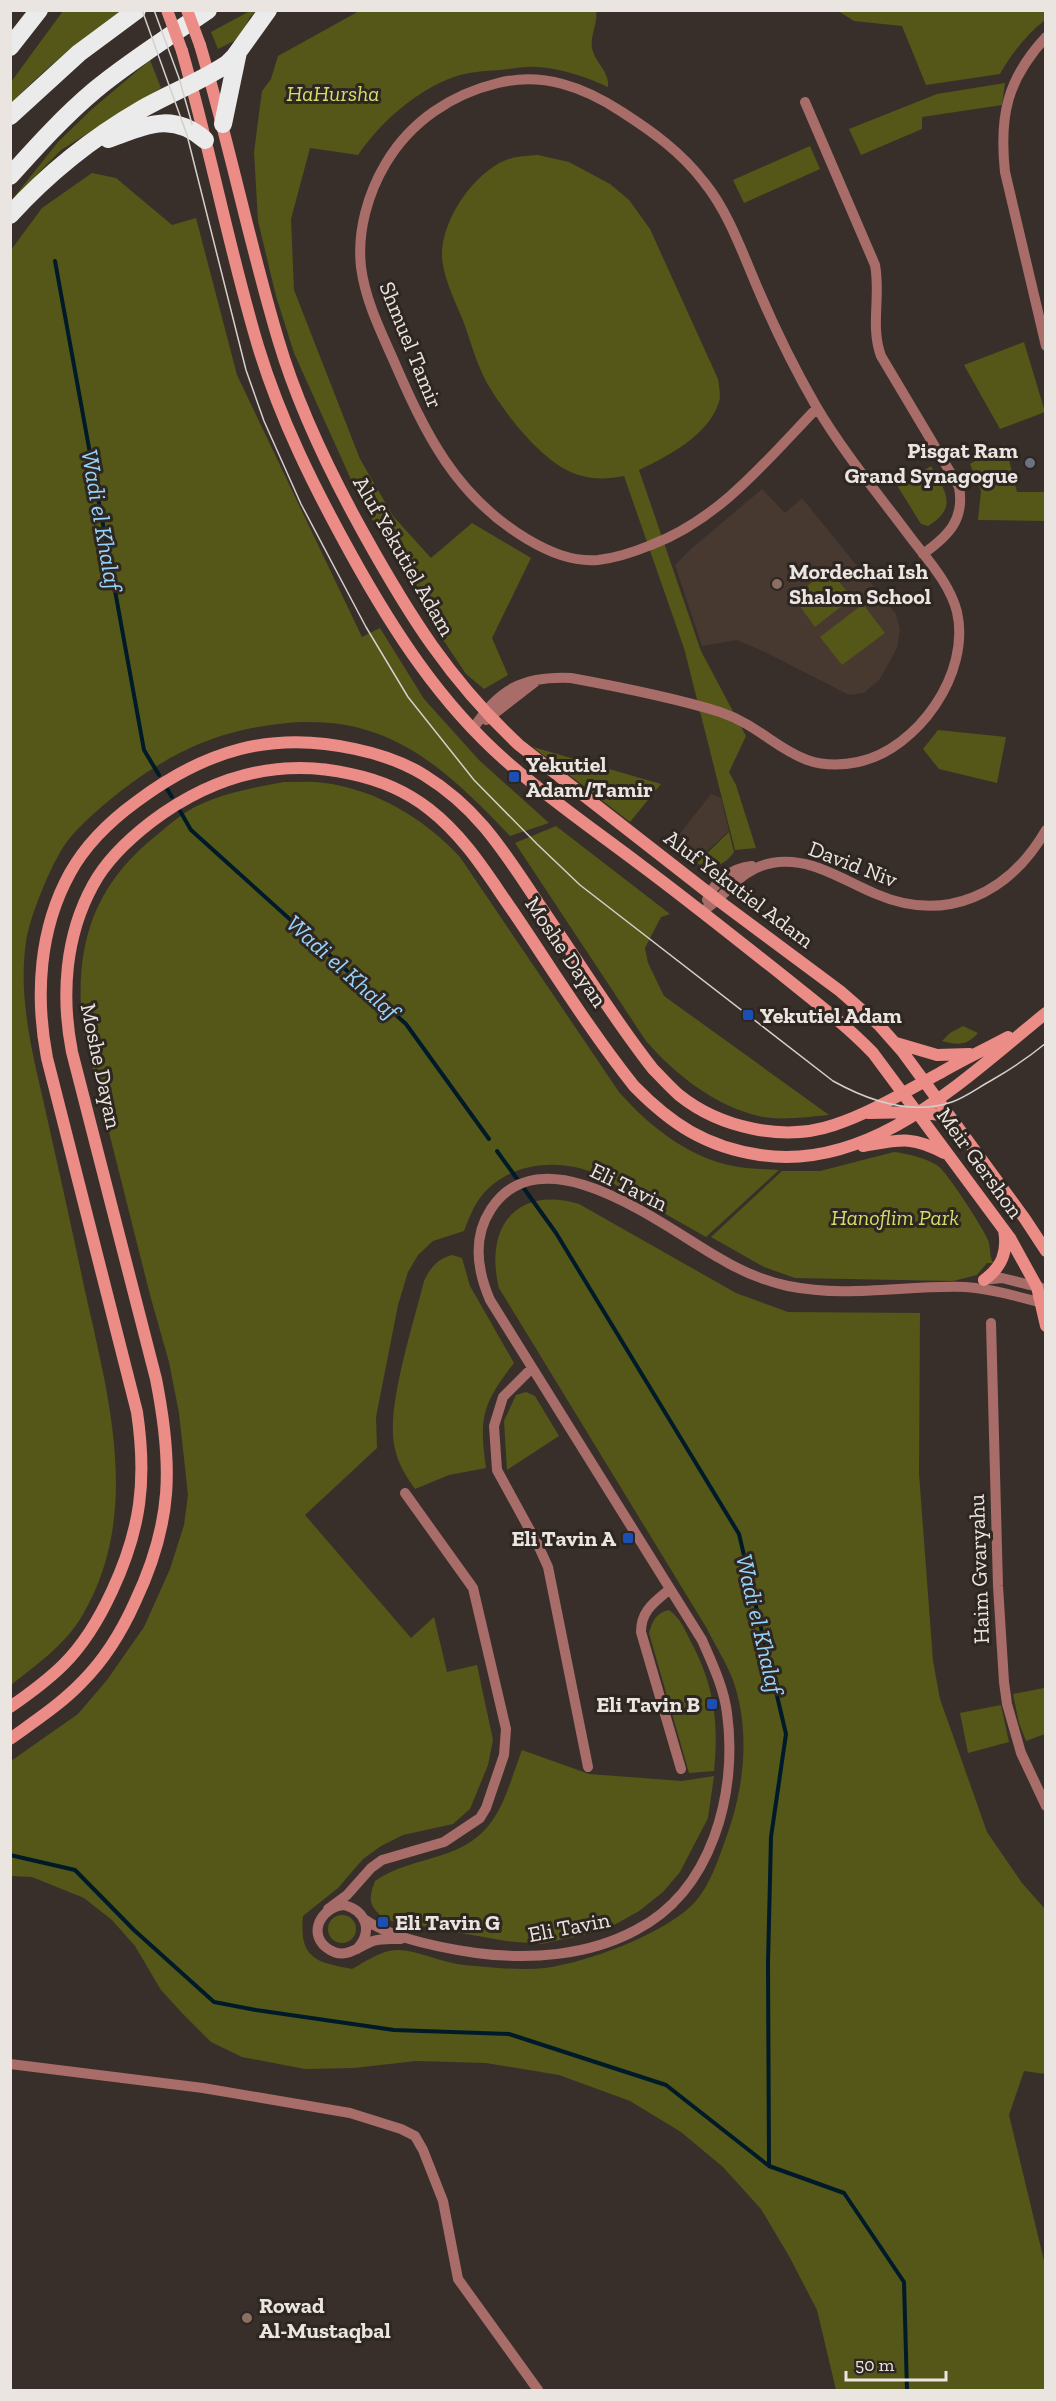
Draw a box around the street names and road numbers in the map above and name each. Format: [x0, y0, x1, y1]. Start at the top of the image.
street label: Shmuel Tamir [373, 278, 449, 412]
street label: Aluf Yekutiel Adam [347, 471, 461, 641]
street label: Aluf Yekutiel Adam [659, 824, 819, 954]
street label: David Niv [805, 835, 901, 893]
street label: Moshe Dayan [519, 892, 613, 1013]
street label: Moshe Dayan [75, 1001, 128, 1132]
street label: Meir Gershon [931, 1103, 1029, 1224]
street label: Eli Tavin [586, 1157, 672, 1217]
street label: Haim Gvaryahu [963, 1493, 995, 1644]
street label: Eli Tavin [526, 1906, 613, 1948]

